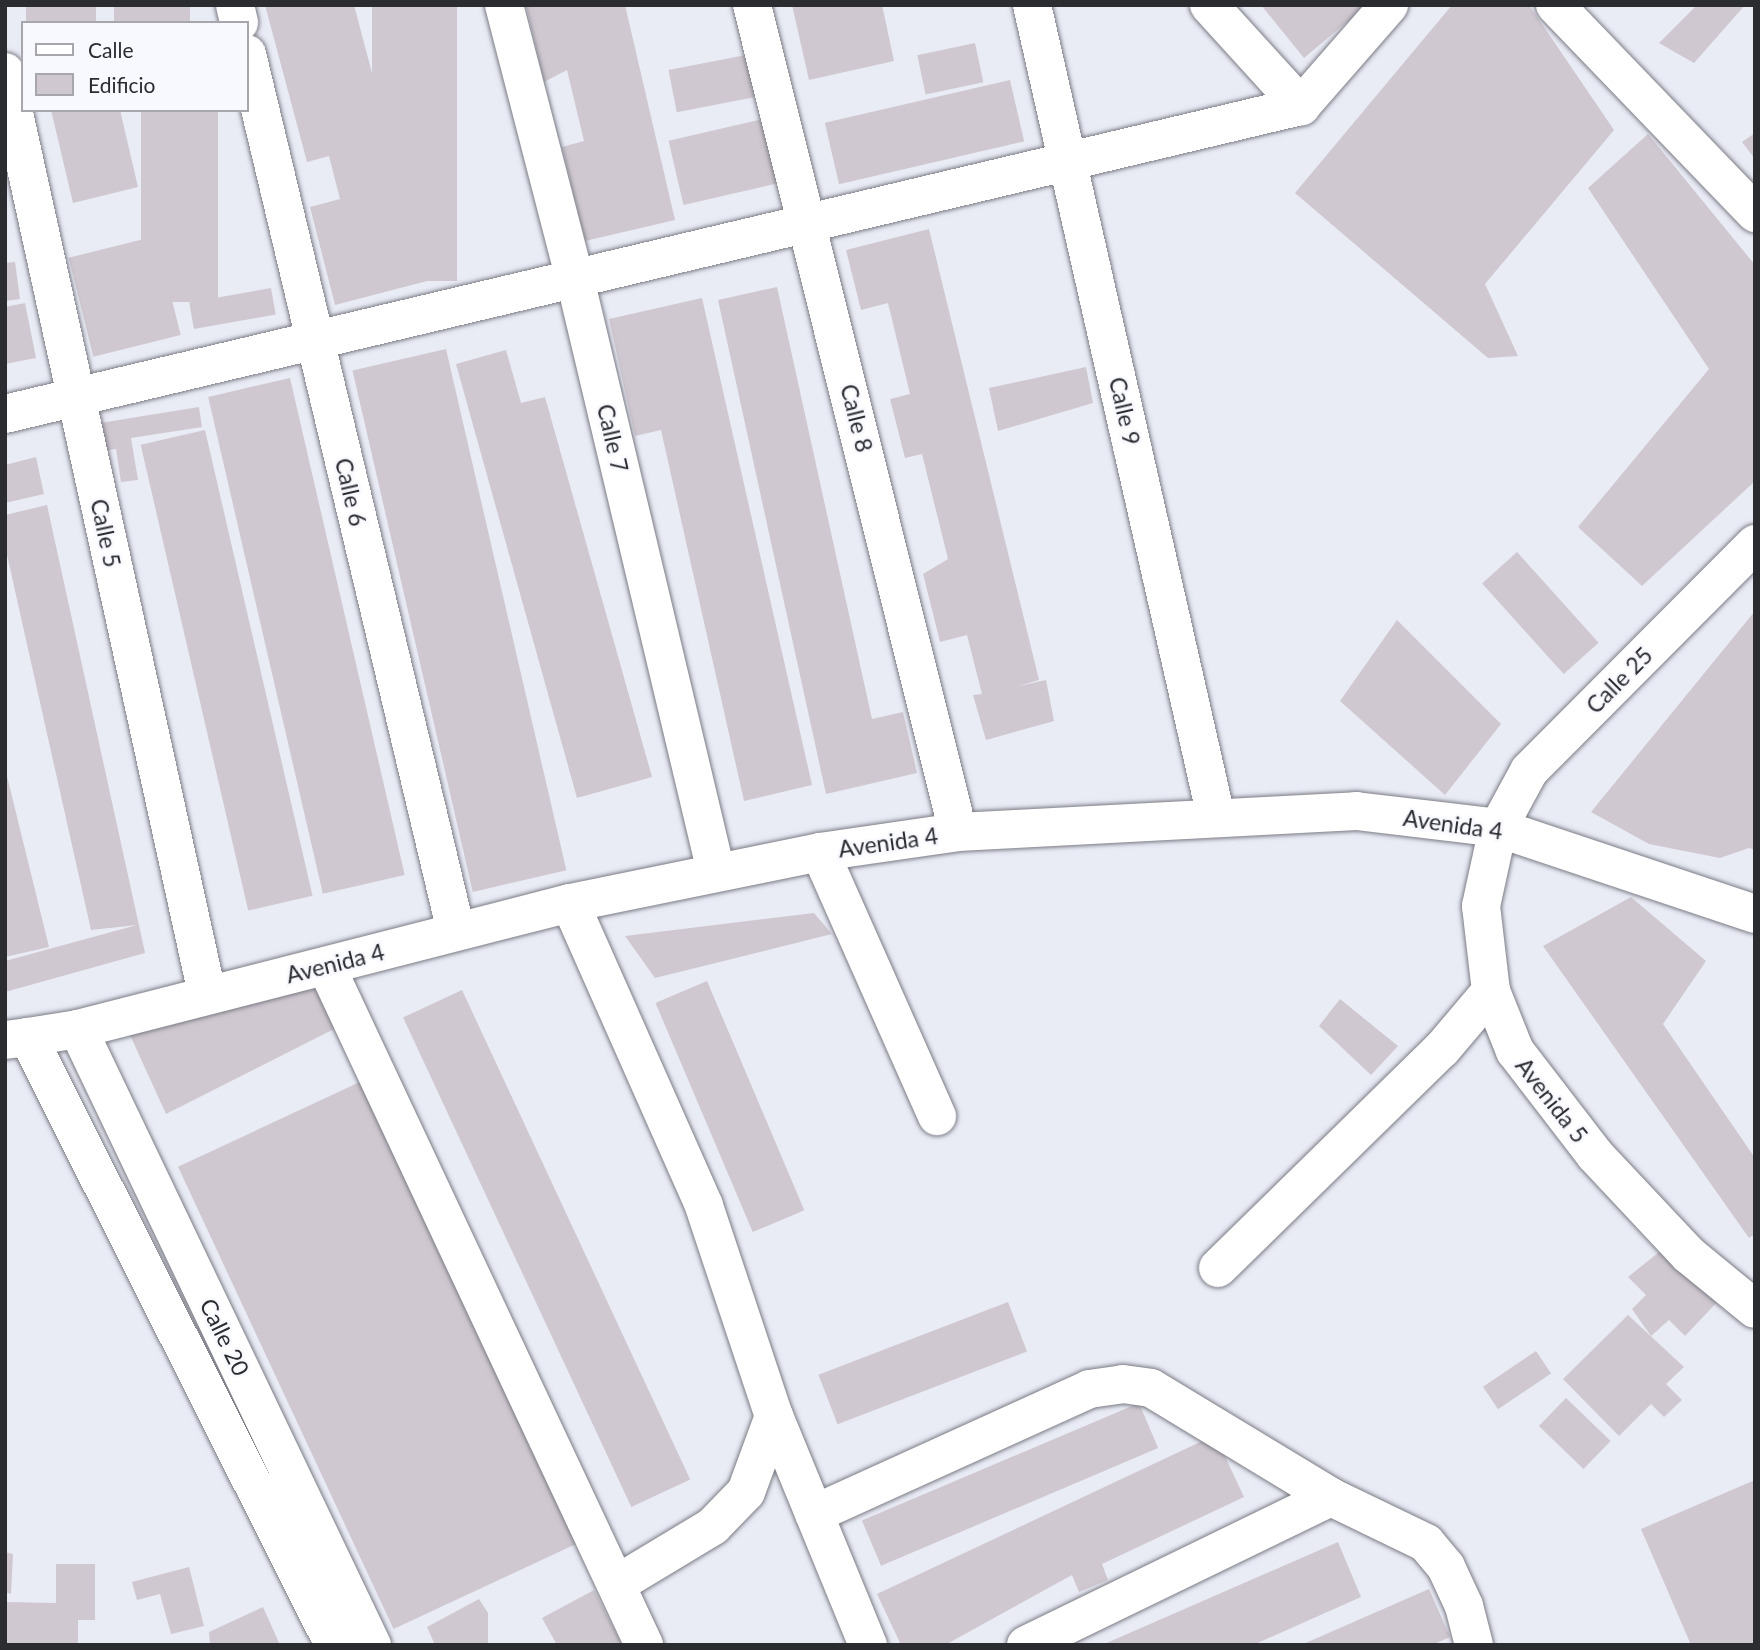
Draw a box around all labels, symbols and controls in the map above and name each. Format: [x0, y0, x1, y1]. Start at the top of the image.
legend [21, 21, 248, 112]
text: Calle [88, 37, 133, 62]
text: Edificio [88, 72, 155, 97]
street label: Calle 9 [1104, 374, 1146, 448]
street label: Calle 8 [835, 381, 879, 455]
street label: Calle 7 [592, 401, 634, 475]
street label: Calle 6 [330, 455, 372, 529]
street label: Calle 5 [85, 496, 127, 570]
street label: Calle 25 [1580, 641, 1658, 719]
street label: Avenida 4 [1401, 803, 1505, 845]
street label: Avenida 4 [836, 821, 940, 863]
street label: Avenida 4 [283, 937, 387, 989]
street label: Avenida 5 [1510, 1052, 1594, 1148]
street label: Calle 20 [195, 1294, 255, 1380]

